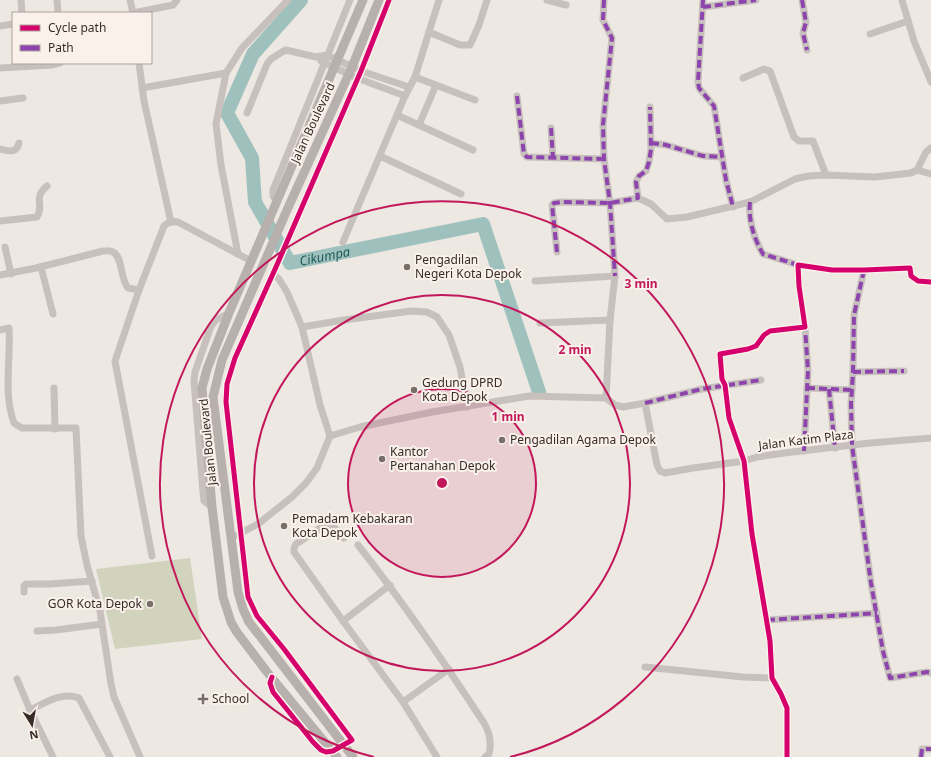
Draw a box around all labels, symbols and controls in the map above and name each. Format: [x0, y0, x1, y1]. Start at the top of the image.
legend [12, 12, 152, 64]
text: Cycle path [48, 19, 106, 36]
text: Path [48, 39, 74, 56]
street label: Jalan Boulevard [286, 80, 339, 167]
water label: Cikumpa [298, 242, 352, 270]
place label: Pengadilan Negeri Kota Depok [415, 251, 522, 282]
marker: Pengadilan Negeri Kota Depok [402, 262, 412, 272]
text: 3 min [624, 275, 658, 292]
text: 2 min [558, 341, 592, 358]
place label: Gedung DPRD Kota Depok [422, 374, 503, 405]
marker: Gedung DPRD Kota Depok [409, 385, 419, 395]
street label: Jalan Boulevard [194, 398, 221, 487]
text: 1 min [491, 408, 525, 425]
street label: Jalan Katim Plaza [756, 425, 855, 454]
place label: Pengadilan Agama Depok [510, 431, 656, 448]
marker: Pengadilan Agama Depok [497, 435, 507, 445]
place label: Kantor Pertanahan Depok [390, 443, 496, 474]
marker: Kantor Pertanahan Depok [377, 454, 387, 464]
centre of rings [435, 476, 449, 490]
place label: Pemadam Kebakaran Kota Depok [292, 510, 413, 541]
marker: Pemadam Kebakaran Kota Depok [279, 521, 289, 531]
place label: GOR Kota Depok [48, 595, 143, 612]
marker: GOR Kota Depok [145, 599, 155, 609]
place label: School [212, 690, 249, 707]
marker: School [197, 693, 209, 705]
north arrow [12, 705, 52, 745]
text: N [28, 727, 40, 744]

